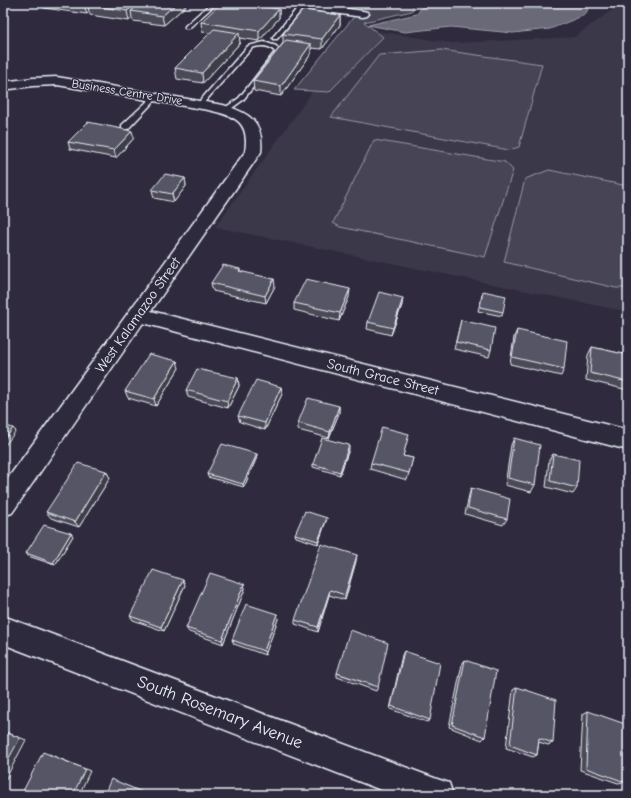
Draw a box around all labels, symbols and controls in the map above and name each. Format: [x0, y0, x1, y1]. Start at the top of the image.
street label: Business Centre Drive [71, 76, 183, 108]
street label: West Kalamazoo Street [92, 253, 185, 376]
street label: South Grace Street [325, 355, 442, 399]
street label: South Rosemary Avenue [135, 672, 305, 752]

